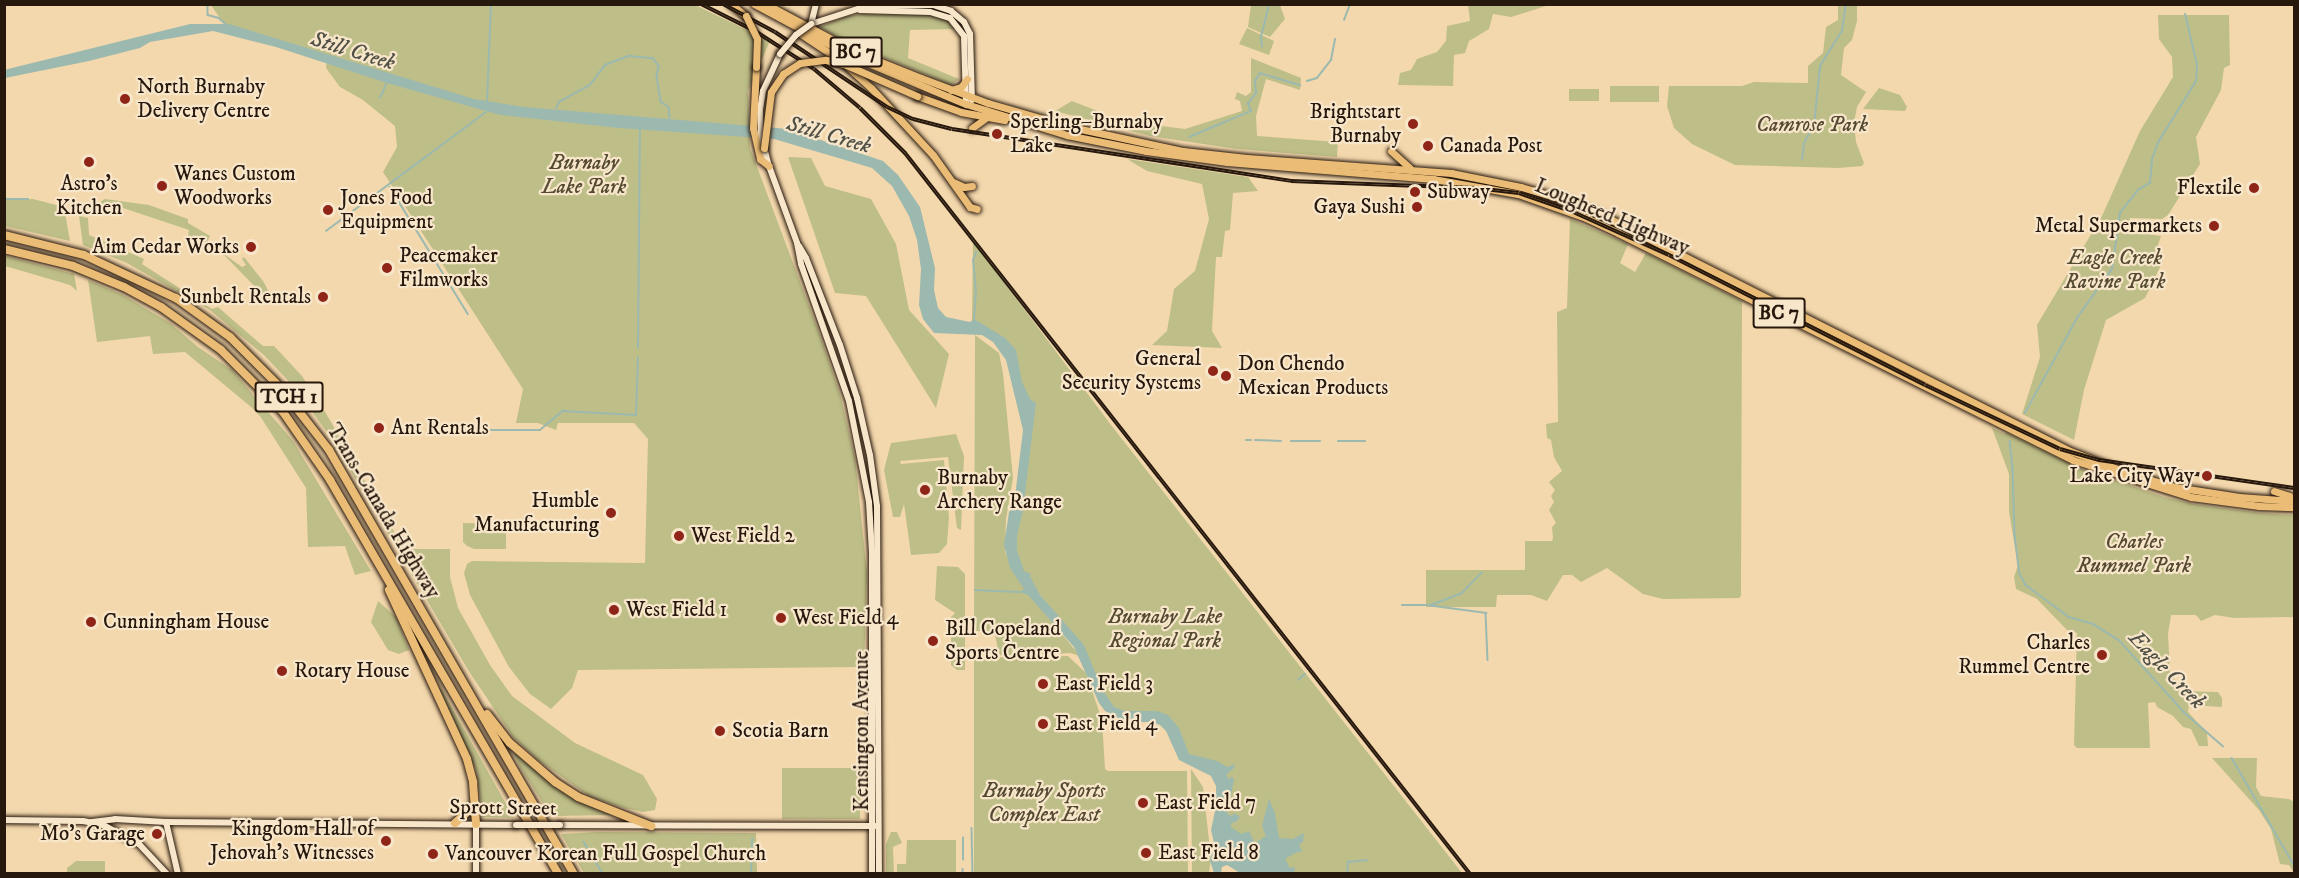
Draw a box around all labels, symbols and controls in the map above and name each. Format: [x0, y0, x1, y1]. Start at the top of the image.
water label: Still Creek [308, 26, 398, 76]
road number: BC 7 [829, 35, 883, 69]
place label: North Burnaby Delivery Centre [137, 74, 270, 124]
marker: North Burnaby Delivery Centre [118, 92, 132, 106]
place label: Brightstart Burnaby [1310, 99, 1401, 149]
place label: Sperling–Burnaby Lake [1010, 109, 1163, 159]
water label: Still Creek [784, 110, 874, 160]
park label: Camrose Park [1756, 112, 1868, 138]
marker: Brightstart Burnaby [1406, 117, 1420, 131]
marker: Sperling–Burnaby Lake [988, 125, 1006, 143]
place label: Canada Post [1440, 133, 1542, 159]
marker: Canada Post [1421, 139, 1435, 153]
park label: Burnaby Lake Park [542, 150, 626, 200]
marker: Astro's Kitchen [82, 155, 96, 169]
place label: Wanes Custom Woodworks [174, 161, 296, 211]
place label: Astro's Kitchen [56, 171, 122, 221]
street label: Lougheed Highway [1531, 173, 1693, 261]
place label: Flextile [2177, 175, 2242, 201]
marker: Wanes Custom Woodworks [155, 179, 169, 193]
place label: Subway [1427, 179, 1490, 205]
marker: Flextile [2247, 181, 2261, 195]
place label: Jones Food Equipment [340, 185, 433, 235]
marker: Subway [1408, 185, 1422, 199]
place label: Gaya Sushi [1314, 194, 1405, 220]
marker: Gaya Sushi [1410, 200, 1424, 214]
marker: Jones Food Equipment [321, 203, 335, 217]
place label: Metal Supermarkets [2035, 213, 2202, 239]
marker: Metal Supermarkets [2207, 219, 2221, 233]
place label: Aim Cedar Works [92, 234, 239, 260]
marker: Aim Cedar Works [244, 240, 258, 254]
place label: Peacemaker Filmworks [399, 243, 498, 293]
park label: Eagle Creek Ravine Park [2065, 245, 2165, 295]
marker: Peacemaker Filmworks [380, 261, 394, 275]
place label: Sunbelt Rentals [181, 284, 311, 310]
marker: Sunbelt Rentals [316, 290, 330, 304]
road number: BC 7 [1752, 296, 1806, 330]
place label: General Security Systems [1062, 346, 1201, 396]
place label: Don Chendo Mexican Products [1238, 351, 1388, 401]
marker: General Security Systems [1206, 364, 1220, 378]
marker: Don Chendo Mexican Products [1219, 369, 1233, 383]
road number: TCH 1 [254, 380, 324, 414]
place label: Ant Rentals [391, 415, 489, 441]
street label: Trans-Canada Highway [321, 419, 445, 603]
marker: Ant Rentals [372, 421, 386, 435]
place label: Lake City Way [2069, 463, 2194, 489]
place label: Burnaby Archery Range [937, 465, 1062, 515]
marker: Lake City Way [2198, 467, 2216, 485]
marker: Burnaby Archery Range [918, 483, 932, 497]
place label: Humble Manufacturing [474, 488, 599, 538]
marker: Humble Manufacturing [604, 506, 618, 520]
place label: West Field 2 [691, 523, 795, 549]
marker: West Field 2 [672, 529, 686, 543]
park label: Charles Rummel Park [2077, 529, 2191, 579]
place label: West Field 1 [626, 597, 727, 623]
marker: West Field 1 [607, 603, 621, 617]
park label: Burnaby Lake Regional Park [1108, 604, 1222, 654]
place label: West Field 4 [793, 605, 899, 631]
place label: Cunningham House [103, 609, 269, 635]
marker: West Field 4 [774, 611, 788, 625]
marker: Cunningham House [84, 615, 98, 629]
place label: Bill Copeland Sports Centre [945, 616, 1061, 666]
water label: Eagle Creek [2123, 625, 2211, 715]
place label: Charles Rummel Centre [1958, 630, 2090, 680]
marker: Bill Copeland Sports Centre [926, 634, 940, 648]
marker: Charles Rummel Centre [2095, 648, 2109, 662]
street label: Kensington Avenue [849, 651, 875, 811]
place label: Rotary House [294, 658, 409, 684]
marker: Rotary House [275, 664, 289, 678]
place label: East Field 3 [1055, 671, 1153, 697]
marker: East Field 3 [1036, 677, 1050, 691]
place label: East Field 4 [1055, 711, 1157, 737]
marker: East Field 4 [1036, 717, 1050, 731]
place label: Scotia Barn [732, 718, 829, 744]
marker: Scotia Barn [713, 724, 727, 738]
park label: Burnaby Sports Complex East [983, 778, 1105, 828]
place label: East Field 7 [1155, 790, 1256, 816]
street label: Sprott Street [449, 794, 557, 822]
marker: East Field 7 [1136, 796, 1150, 810]
place label: Kingdom Hall of Jehovah's Witnesses [210, 816, 374, 866]
place label: Mo's Garage [40, 821, 145, 847]
marker: Mo's Garage [150, 827, 164, 841]
marker: Kingdom Hall of Jehovah's Witnesses [379, 834, 393, 848]
place label: East Field 8 [1158, 840, 1259, 866]
place label: Vancouver Korean Full Gospel Church [445, 841, 766, 867]
marker: East Field 8 [1139, 846, 1153, 860]
marker: Vancouver Korean Full Gospel Church [426, 847, 440, 861]

